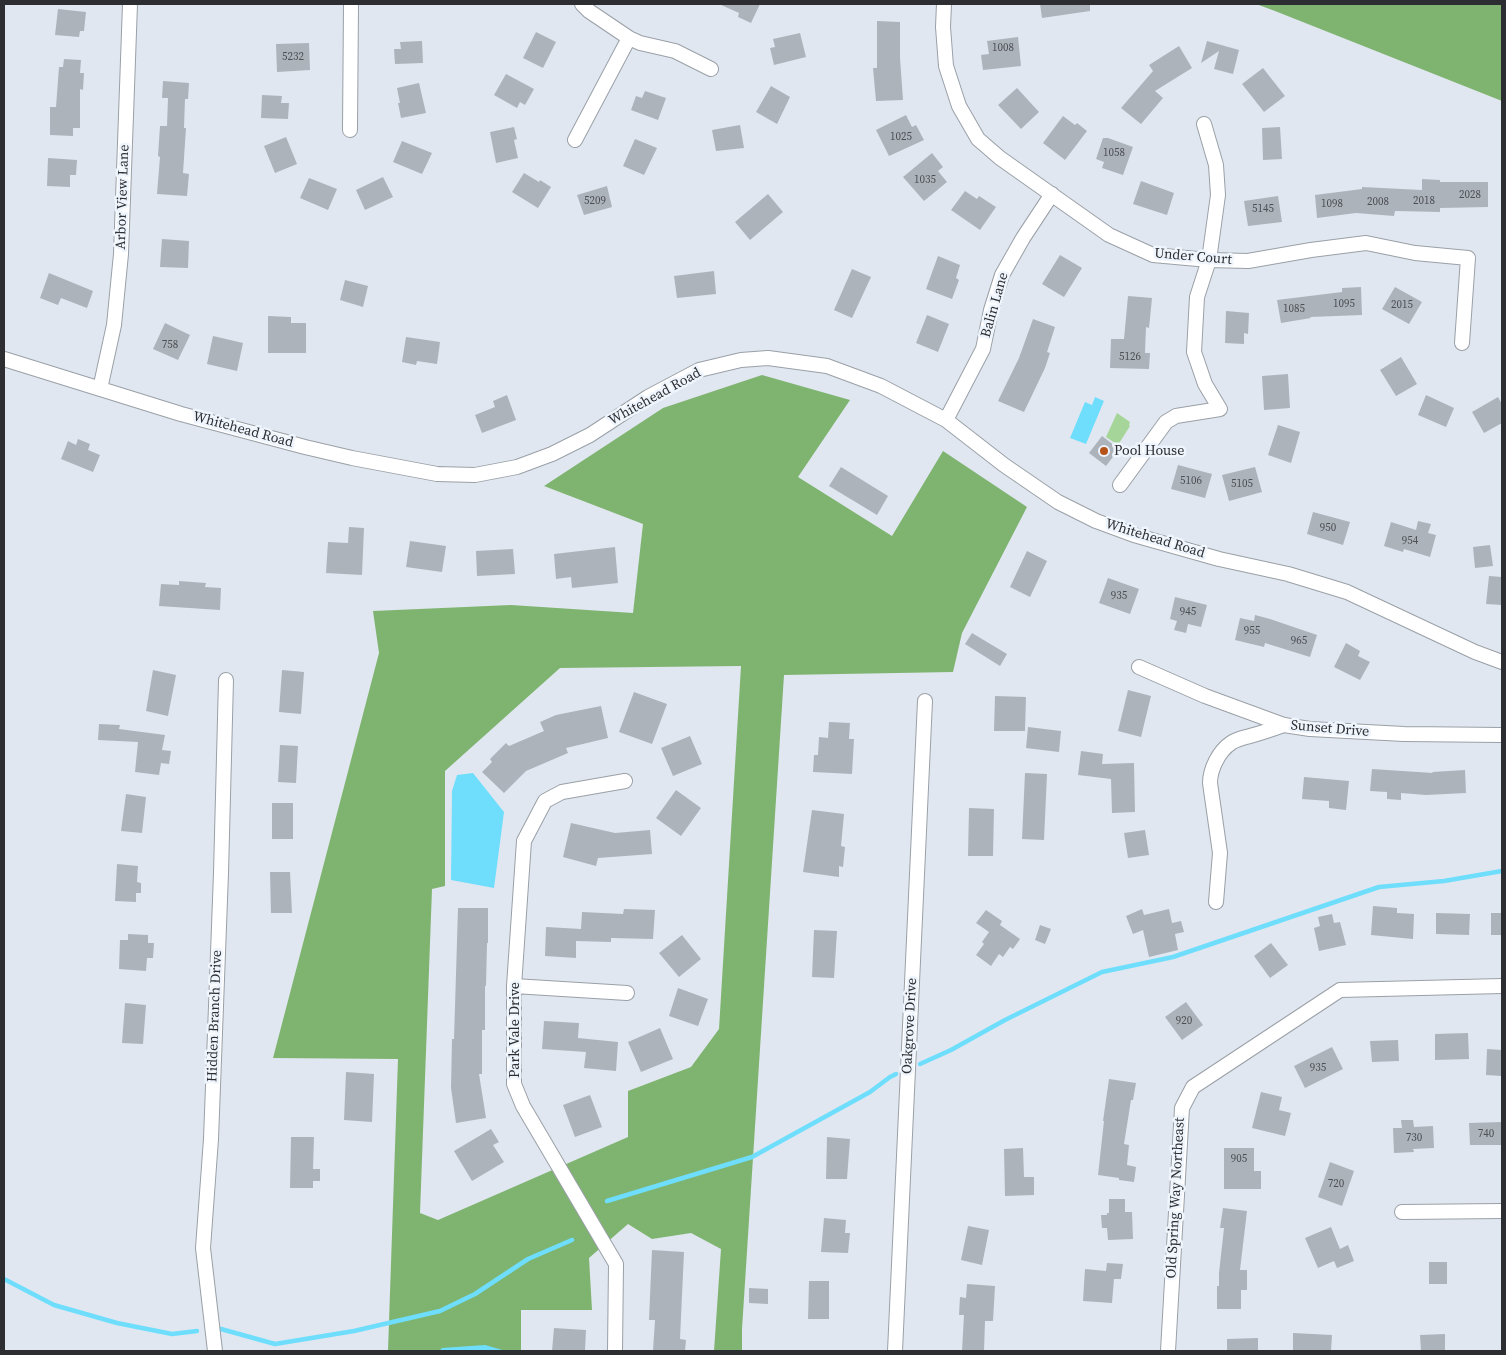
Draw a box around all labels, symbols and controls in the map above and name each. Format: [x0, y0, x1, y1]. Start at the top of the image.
house number: 1008 [992, 41, 1014, 55]
house number: 5232 [282, 50, 304, 64]
house number: 1025 [890, 130, 912, 144]
street label: Arbor View Lane [113, 144, 133, 250]
house number: 1058 [1103, 146, 1125, 160]
house number: 1035 [914, 173, 936, 187]
house number: 2028 [1459, 188, 1481, 202]
house number: 5209 [584, 194, 606, 208]
house number: 2018 [1413, 194, 1435, 208]
house number: 2008 [1367, 195, 1389, 209]
house number: 1098 [1321, 197, 1343, 211]
house number: 5145 [1252, 202, 1274, 216]
street label: Under Court [1154, 245, 1232, 269]
street label: Balin Lane [978, 270, 1012, 340]
house number: 1095 [1333, 297, 1355, 311]
house number: 2015 [1391, 298, 1413, 312]
house number: 1085 [1283, 302, 1305, 316]
house number: 758 [162, 338, 178, 352]
house number: 5126 [1119, 350, 1141, 364]
street label: Whitehead Road [606, 365, 704, 429]
street label: Whitehead Road [191, 409, 295, 451]
place label: Pool House [1114, 443, 1184, 459]
marker: Pool House [1098, 445, 1110, 457]
house number: 5106 [1180, 474, 1202, 488]
house number: 5105 [1231, 477, 1253, 491]
street label: Whitehead Road [1103, 516, 1207, 562]
house number: 950 [1320, 521, 1336, 535]
house number: 954 [1402, 534, 1418, 548]
house number: 935 [1111, 589, 1127, 603]
house number: 945 [1180, 605, 1196, 619]
house number: 955 [1244, 624, 1260, 638]
house number: 965 [1291, 634, 1307, 648]
street label: Sunset Drive [1290, 717, 1370, 741]
street label: Hidden Branch Drive [204, 950, 226, 1082]
street label: Oakgrove Drive [899, 977, 921, 1075]
street label: Park Vale Drive [507, 982, 523, 1078]
house number: 920 [1176, 1014, 1192, 1028]
house number: 935 [1310, 1061, 1326, 1075]
street label: Old Spring Way Northeast [1163, 1117, 1189, 1279]
house number: 740 [1478, 1127, 1494, 1141]
house number: 730 [1406, 1131, 1422, 1145]
house number: 905 [1231, 1152, 1247, 1166]
house number: 720 [1328, 1177, 1344, 1191]

